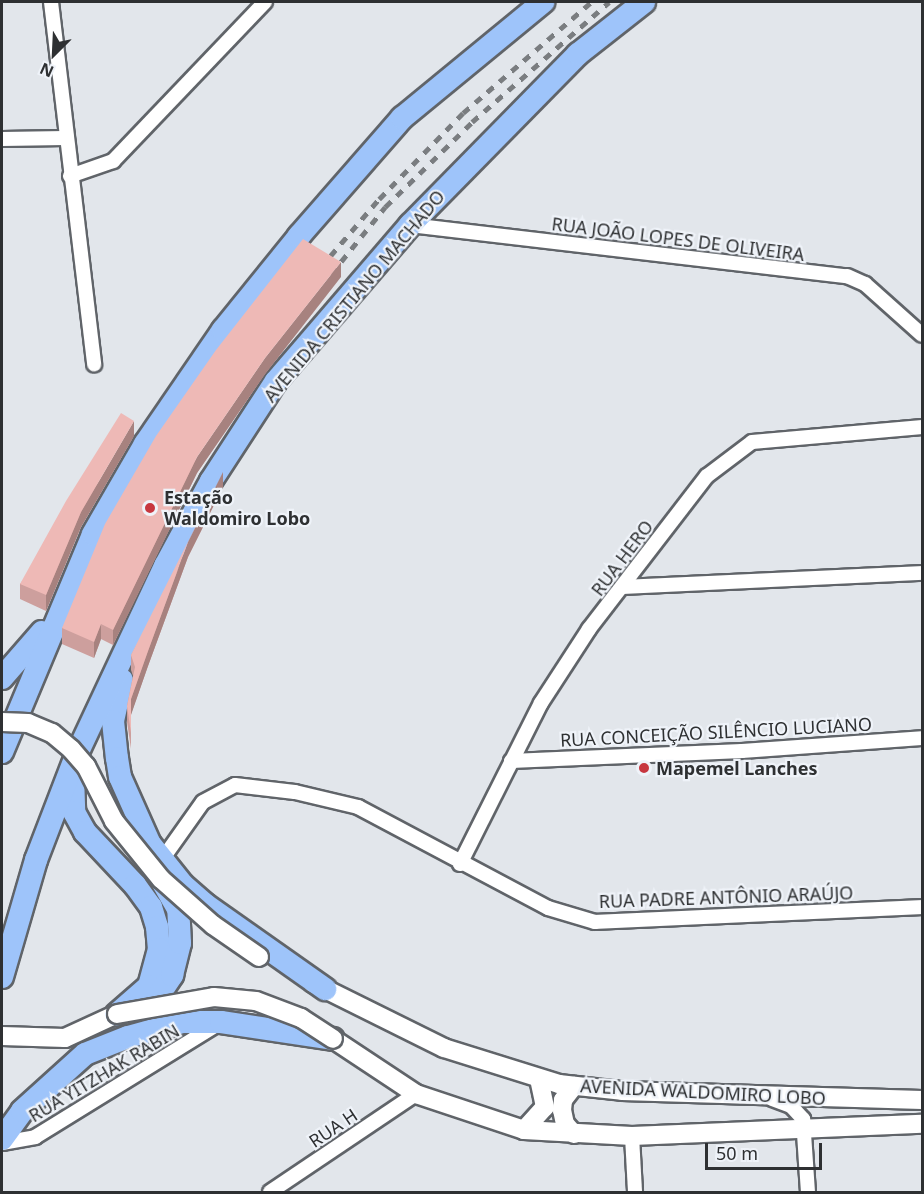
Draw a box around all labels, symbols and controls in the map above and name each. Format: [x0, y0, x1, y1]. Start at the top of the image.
north arrow [24, 24, 84, 84]
text: N [36, 58, 57, 83]
street label: AVENIDA CRISTIANO MACHADO [259, 186, 449, 406]
street label: RUA JOÃO LOPES DE OLIVEIRA [550, 213, 806, 265]
place label: Estação Waldomiro Lobo [164, 487, 310, 530]
marker: Estação Waldomiro Lobo [141, 499, 159, 517]
street label: RUA HERO [587, 516, 657, 600]
street label: RUA CONCEIÇÃO SILÊNCIO LUCIANO [559, 713, 873, 751]
place label: Mapemel Lanches [656, 757, 818, 779]
marker: Mapemel Lanches [637, 761, 651, 775]
street label: RUA PADRE ANTÔNIO ARAÚJO [598, 882, 854, 912]
street label: RUA YITZHAK RABIN [25, 1020, 183, 1126]
street label: AVENIDA WALDOMIRO LOBO [580, 1075, 826, 1109]
street label: RUA H [305, 1104, 361, 1152]
scale bar [708, 1131, 825, 1169]
text: 50 m [716, 1141, 758, 1165]

